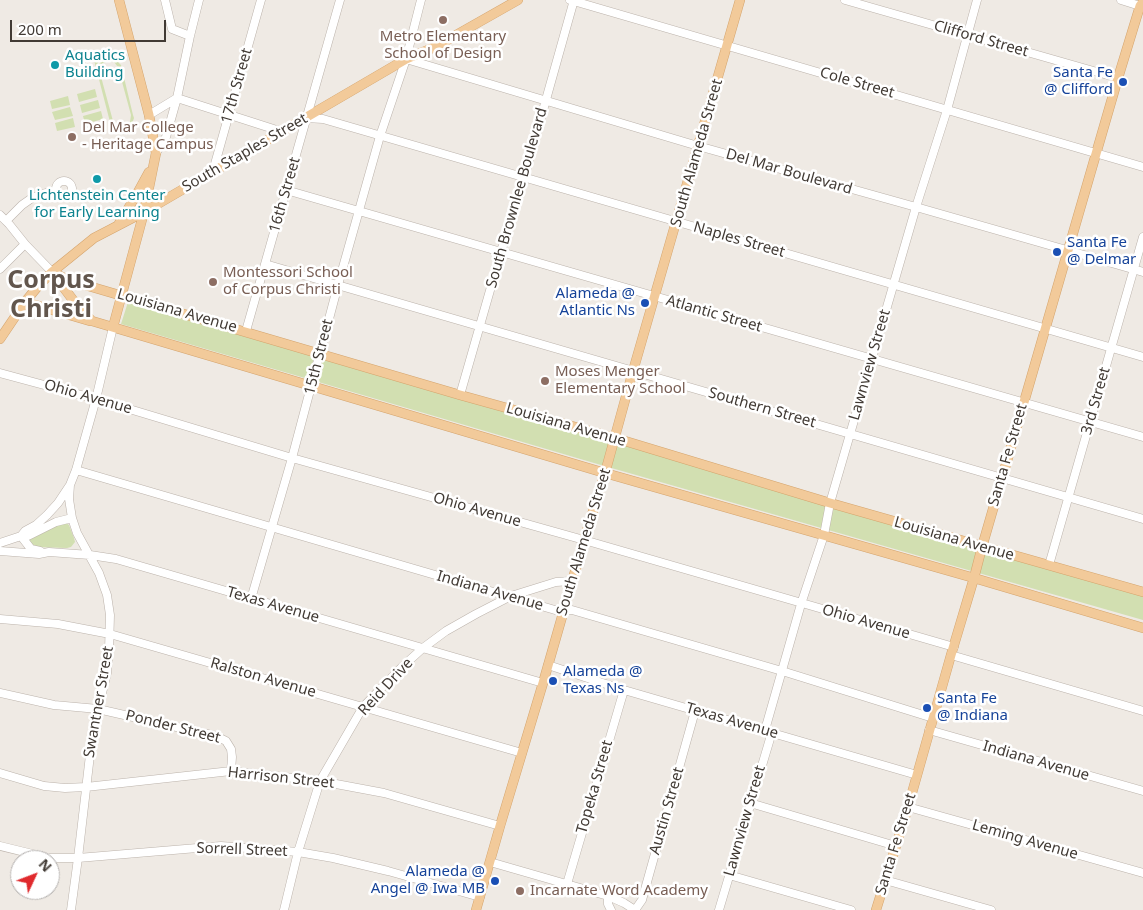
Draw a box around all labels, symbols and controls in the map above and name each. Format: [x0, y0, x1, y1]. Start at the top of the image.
scale bar [12, 10, 169, 42]
marker: Metro Elementary School of Design [437, 14, 449, 26]
street label: Clifford Street [932, 17, 1030, 61]
text: 200 m [18, 19, 62, 39]
place label: Metro Elementary School of Design [380, 28, 506, 63]
street label: 17th Street [218, 46, 256, 126]
place label: Aquatics Building [65, 47, 125, 82]
marker: Aquatics Building [49, 59, 61, 71]
street label: Cole Street [818, 64, 896, 102]
place label: Santa Fe @ Clifford [1044, 64, 1113, 99]
marker: Santa Fe @ Clifford [1117, 76, 1129, 88]
street label: South Alameda Street [667, 77, 727, 229]
street label: South Brownlee Boulevard [483, 106, 551, 290]
street label: South Staples Street [179, 110, 311, 196]
place label: Del Mar College - Heritage Campus [82, 119, 213, 154]
marker: Del Mar College - Heritage Campus [66, 131, 78, 143]
street label: Del Mar Boulevard [724, 145, 854, 199]
street label: 16th Street [266, 155, 304, 235]
marker: Lichtenstein Center for Early Learning [91, 173, 103, 185]
place label: Lichtenstein Center for Early Learning [29, 187, 165, 222]
street label: Naples Street [691, 218, 787, 262]
place label: Santa Fe @ Delmar [1067, 234, 1136, 269]
marker: Santa Fe @ Delmar [1051, 246, 1063, 258]
place label: Montessori School of Corpus Christi [223, 264, 353, 299]
district label: Corpus Christi [7, 266, 95, 325]
marker: Montessori School of Corpus Christi [207, 276, 219, 288]
street label: Louisiana Avenue [115, 285, 239, 337]
place label: Alameda @ Atlantic Ns [556, 285, 635, 320]
street label: Atlantic Street [664, 292, 764, 336]
marker: Alameda @ Atlantic Ns [639, 297, 651, 309]
street label: Lawnview Street [846, 307, 894, 423]
street label: 15th Street [301, 317, 337, 397]
place label: Moses Menger Elementary School [555, 363, 686, 398]
street label: 3rd Street [1078, 365, 1114, 437]
marker: Moses Menger Elementary School [539, 375, 551, 387]
street label: Ohio Avenue [42, 376, 134, 418]
street label: Southern Street [706, 384, 818, 432]
street label: Louisiana Avenue [504, 399, 628, 451]
street label: Santa Fe Street [985, 402, 1031, 508]
street label: South Alameda Street [553, 466, 615, 618]
street label: Ohio Avenue [431, 489, 523, 531]
street label: Louisiana Avenue [892, 513, 1016, 565]
street label: Indiana Avenue [435, 567, 545, 615]
street label: Texas Avenue [225, 583, 321, 627]
street label: Ohio Avenue [820, 601, 912, 643]
street label: Swantner Street [80, 645, 118, 759]
street label: Ralston Avenue [208, 654, 318, 702]
street label: Reid Drive [355, 655, 417, 719]
place label: Alameda @ Texas Ns [563, 663, 642, 698]
marker: Alameda @ Texas Ns [547, 675, 559, 687]
place label: Santa Fe @ Indiana [937, 690, 1008, 725]
street label: Texas Avenue [684, 699, 780, 743]
marker: Santa Fe @ Indiana [921, 702, 933, 714]
street label: Ponder Street [124, 707, 222, 747]
street label: Indiana Avenue [981, 737, 1091, 785]
street label: Topeka Street [573, 738, 617, 836]
street label: Harrison Street [227, 763, 335, 793]
street label: Lawnview Street [721, 763, 769, 879]
street label: Austin Street [646, 765, 688, 857]
street label: Santa Fe Street [872, 791, 920, 897]
street label: Leming Avenue [970, 816, 1080, 864]
street label: Sorrell Street [196, 839, 288, 861]
north arrow [10, 850, 60, 900]
text: N [35, 854, 56, 876]
place label: Alameda @ Angel @ Iwa MB [371, 863, 485, 898]
marker: Alameda @ Angel @ Iwa MB [489, 875, 501, 887]
place label: Incarnate Word Academy [530, 882, 708, 900]
marker: Incarnate Word Academy [514, 885, 526, 897]

